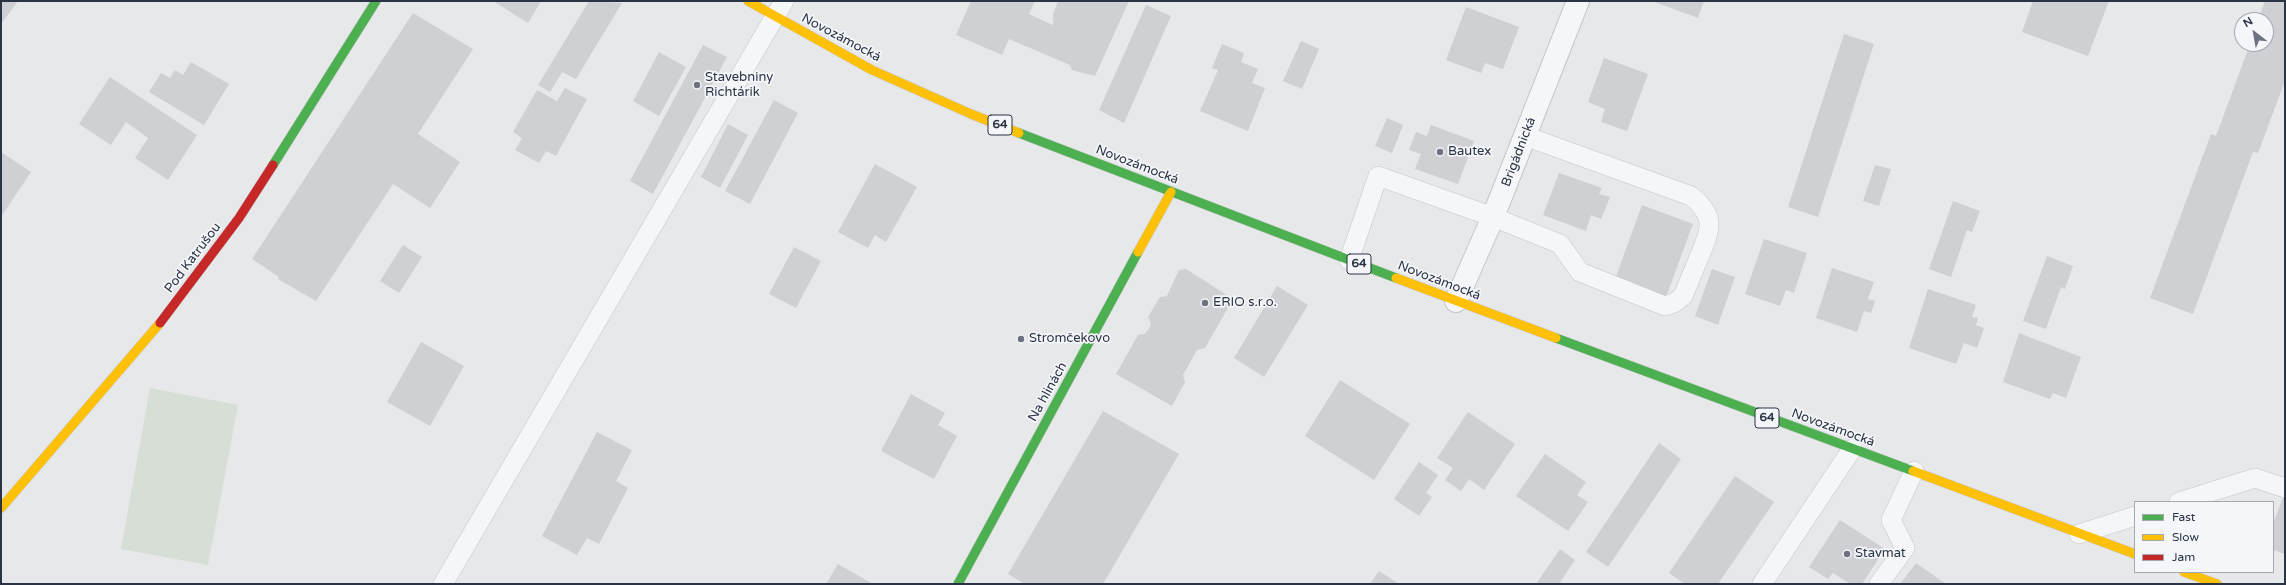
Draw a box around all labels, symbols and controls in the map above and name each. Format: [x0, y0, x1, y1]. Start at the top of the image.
street label: Novozámocká [799, 11, 883, 65]
north arrow [2234, 12, 2274, 52]
text: N [2241, 14, 2255, 30]
place label: Stavebniny Richtárik [705, 70, 773, 101]
marker: Stavebniny Richtárik [692, 80, 702, 90]
road number: 64 [988, 115, 1012, 135]
street label: Brigádnická [1499, 115, 1539, 189]
street label: Novozámocká [1093, 142, 1181, 188]
place label: Bautex [1448, 144, 1491, 160]
marker: Bautex [1435, 147, 1445, 157]
street label: Pod Katrušou [162, 220, 224, 296]
road number: 64 [1347, 254, 1371, 274]
street label: Novozámocká [1395, 258, 1483, 304]
place label: ERIO s.r.o. [1213, 295, 1277, 311]
marker: ERIO s.r.o. [1200, 298, 1210, 308]
place label: Stromčekovo [1029, 331, 1110, 347]
marker: Stromčekovo [1016, 334, 1026, 344]
street label: Na hlinách [1025, 360, 1071, 424]
street label: Novozámocká [1789, 406, 1877, 450]
road number: 64 [1755, 408, 1779, 428]
legend [2134, 501, 2274, 573]
text: Fast [2172, 510, 2195, 524]
text: Slow [2172, 530, 2199, 544]
place label: Stavmat [1855, 546, 1906, 562]
marker: Stavmat [1842, 549, 1852, 559]
text: Jam [2172, 550, 2195, 564]

